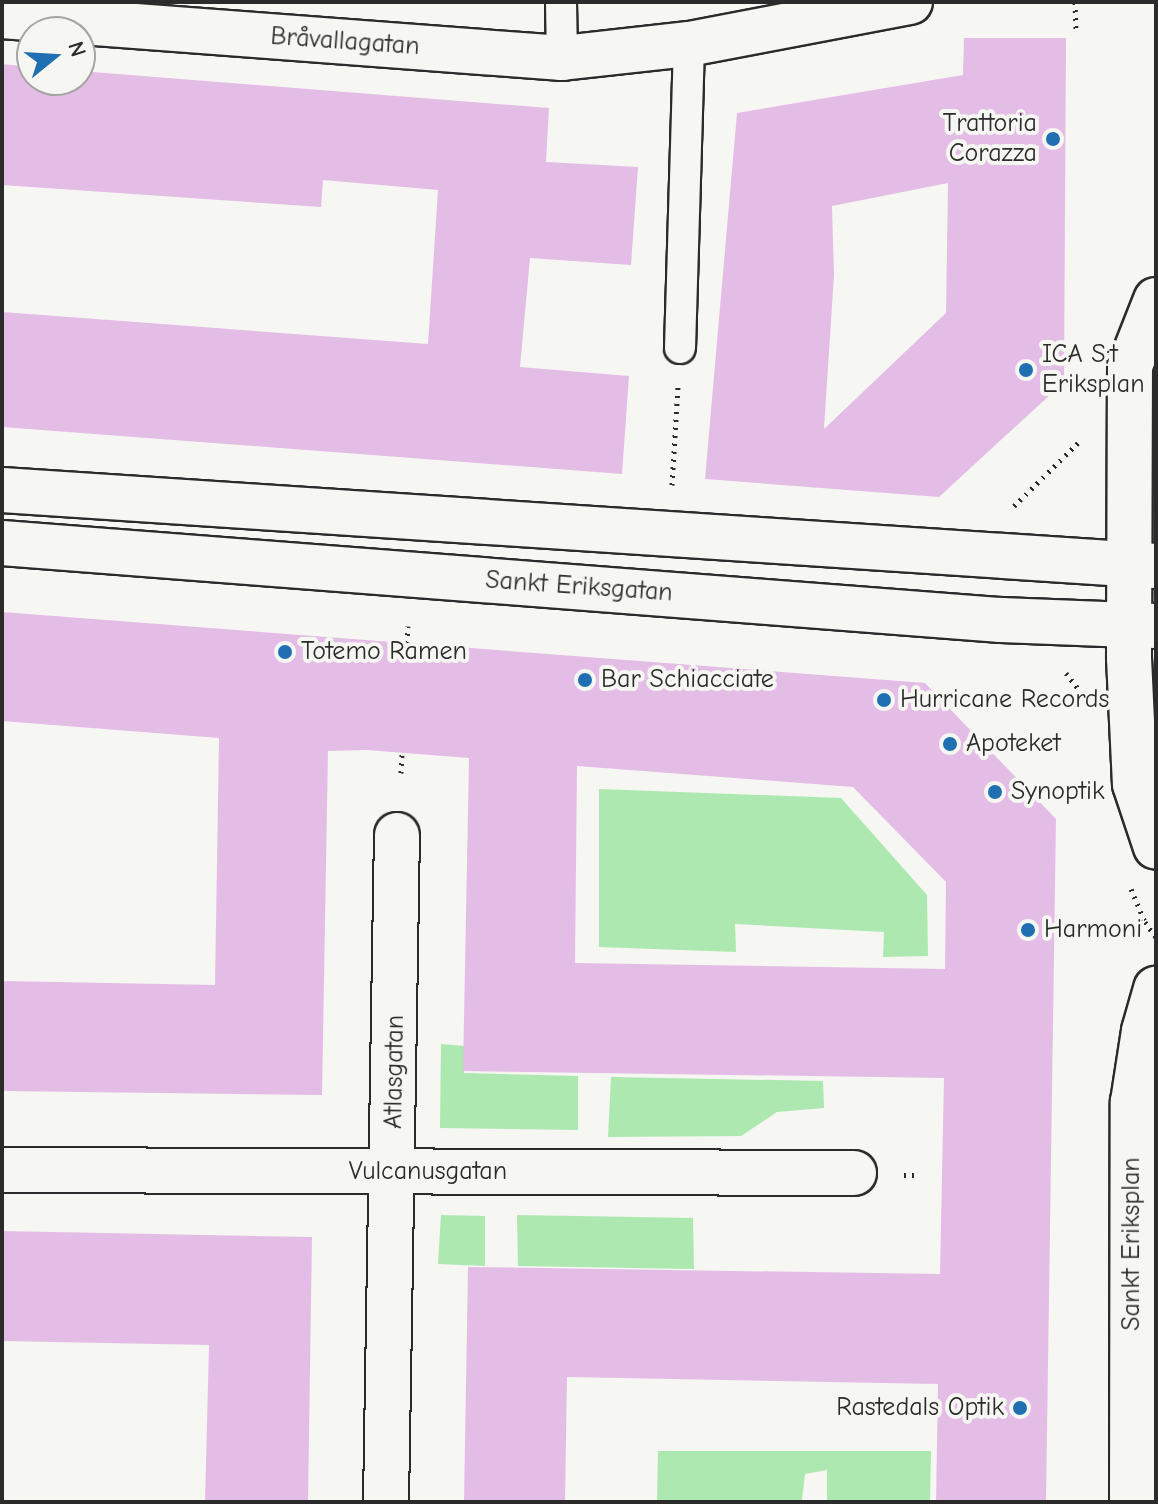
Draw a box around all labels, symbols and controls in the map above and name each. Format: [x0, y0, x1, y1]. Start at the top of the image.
north arrow [16, 16, 96, 96]
street label: Bråvallagatan [269, 21, 421, 63]
text: N [62, 38, 92, 60]
place label: Trattoria Corazza [943, 108, 1037, 170]
marker: Trattoria Corazza [1044, 130, 1062, 148]
place label: ICA S:t Eriksplan [1042, 339, 1145, 400]
marker: ICA S:t Eriksplan [1017, 361, 1035, 379]
street label: Sankt Eriksgatan [484, 565, 674, 609]
place label: Totemo Ramen [301, 636, 467, 668]
marker: Totemo Ramen [276, 643, 294, 661]
place label: Bar Schiacciate [601, 664, 774, 696]
marker: Bar Schiacciate [576, 671, 594, 689]
place label: Hurricane Records [900, 684, 1109, 716]
marker: Hurricane Records [875, 691, 893, 709]
place label: Apoteket [966, 728, 1061, 760]
marker: Apoteket [941, 735, 959, 753]
place label: Synoptik [1011, 776, 1105, 808]
marker: Synoptik [986, 783, 1004, 801]
place label: Harmoni [1044, 914, 1142, 946]
marker: Harmoni [1019, 921, 1037, 939]
street label: Atlasgatan [378, 1015, 412, 1129]
street label: Vulcanusgatan [349, 1156, 507, 1188]
street label: Sankt Eriksplan [1116, 1157, 1148, 1331]
place label: Rastedals Optik [836, 1392, 1004, 1424]
marker: Rastedals Optik [1011, 1399, 1029, 1417]

